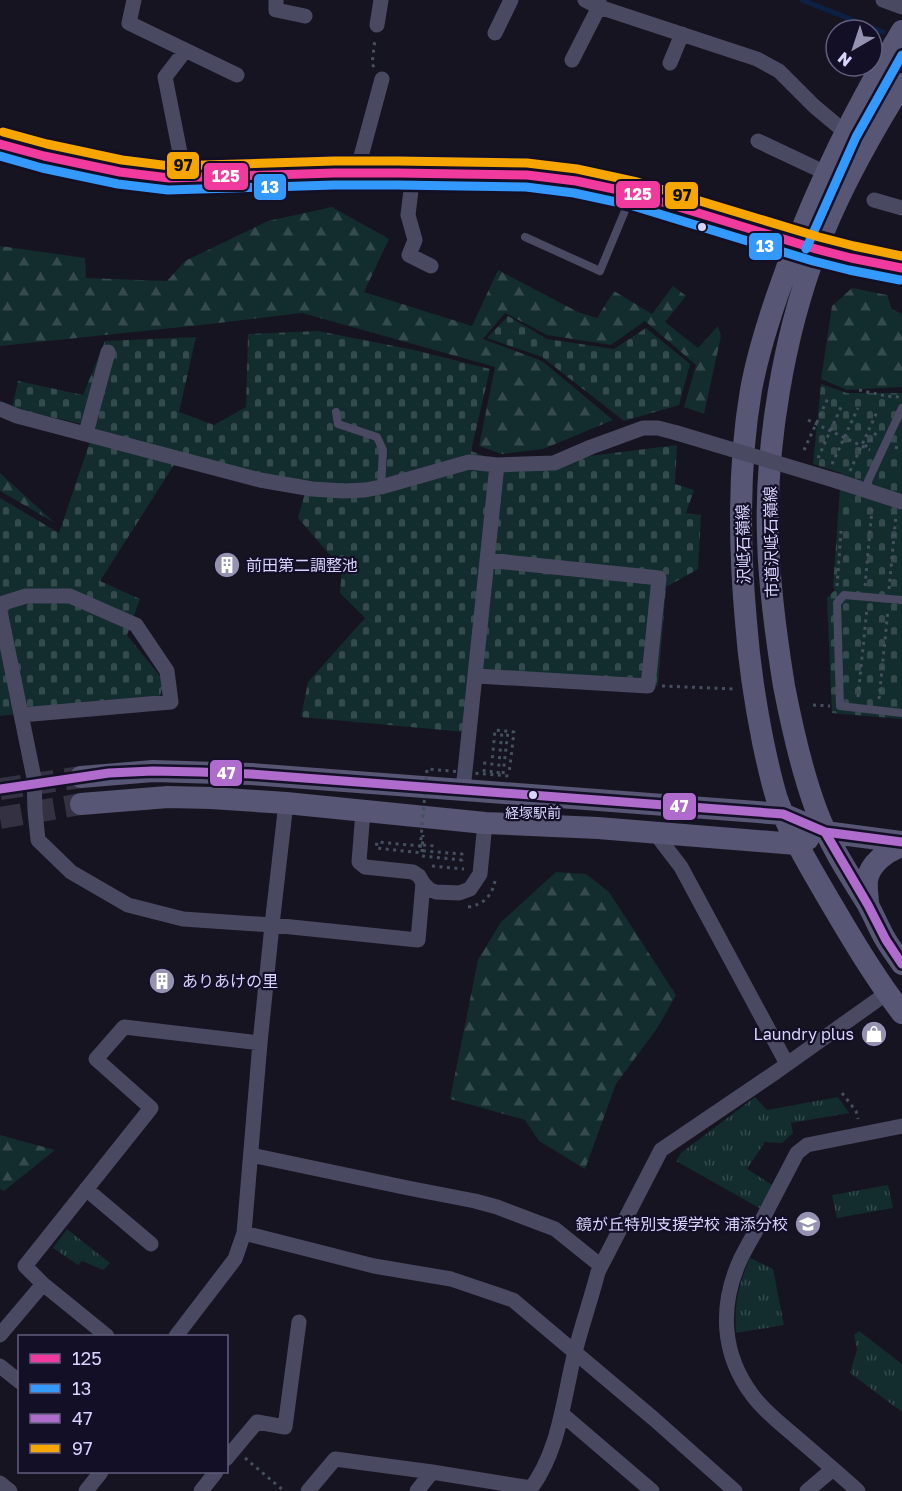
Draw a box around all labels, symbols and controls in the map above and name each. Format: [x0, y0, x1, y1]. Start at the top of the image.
north arrow [824, 18, 884, 78]
text: N [834, 48, 856, 71]
line badge: 97 [166, 151, 200, 180]
text: 97 [174, 155, 193, 175]
line badge: 125 [203, 162, 249, 191]
text: 125 [212, 166, 240, 186]
line badge: 13 [253, 173, 287, 201]
text: 13 [261, 177, 279, 197]
line badge: 125 [615, 180, 661, 209]
line badge: 97 [664, 181, 699, 210]
text: 125 [624, 184, 652, 204]
text: 97 [673, 185, 692, 205]
unlabelled marker [696, 221, 708, 233]
line badge: 13 [748, 232, 783, 261]
text: 13 [756, 236, 774, 256]
street label: 市道沢岻石嶺線 [760, 486, 782, 598]
street label: 沢岻石嶺線 [732, 504, 754, 584]
building icon: 前田第二調整池 [212, 550, 242, 580]
place label: 前田第二調整池 [246, 555, 358, 575]
line badge: 47 [209, 759, 243, 787]
text: 47 [217, 763, 236, 783]
marker: 経塚駅前 [527, 789, 539, 801]
line badge: 47 [662, 792, 697, 821]
text: 47 [670, 796, 689, 816]
place label: 経塚駅前 [505, 804, 561, 821]
building icon: ありあけの里 [147, 966, 177, 996]
place label: ありあけの里 [182, 971, 278, 991]
shop icon: Laundry plus [859, 1019, 889, 1049]
place label: Laundry plus [754, 1024, 854, 1044]
school or university icon: 鏡が丘特別支援学校 浦添分校 [793, 1209, 823, 1239]
place label: 鏡が丘特別支援学校 浦添分校 [576, 1214, 788, 1234]
legend [18, 1335, 228, 1473]
text: 125 [72, 1347, 102, 1369]
text: 13 [72, 1377, 91, 1399]
text: 47 [72, 1407, 93, 1429]
text: 97 [72, 1437, 92, 1459]

